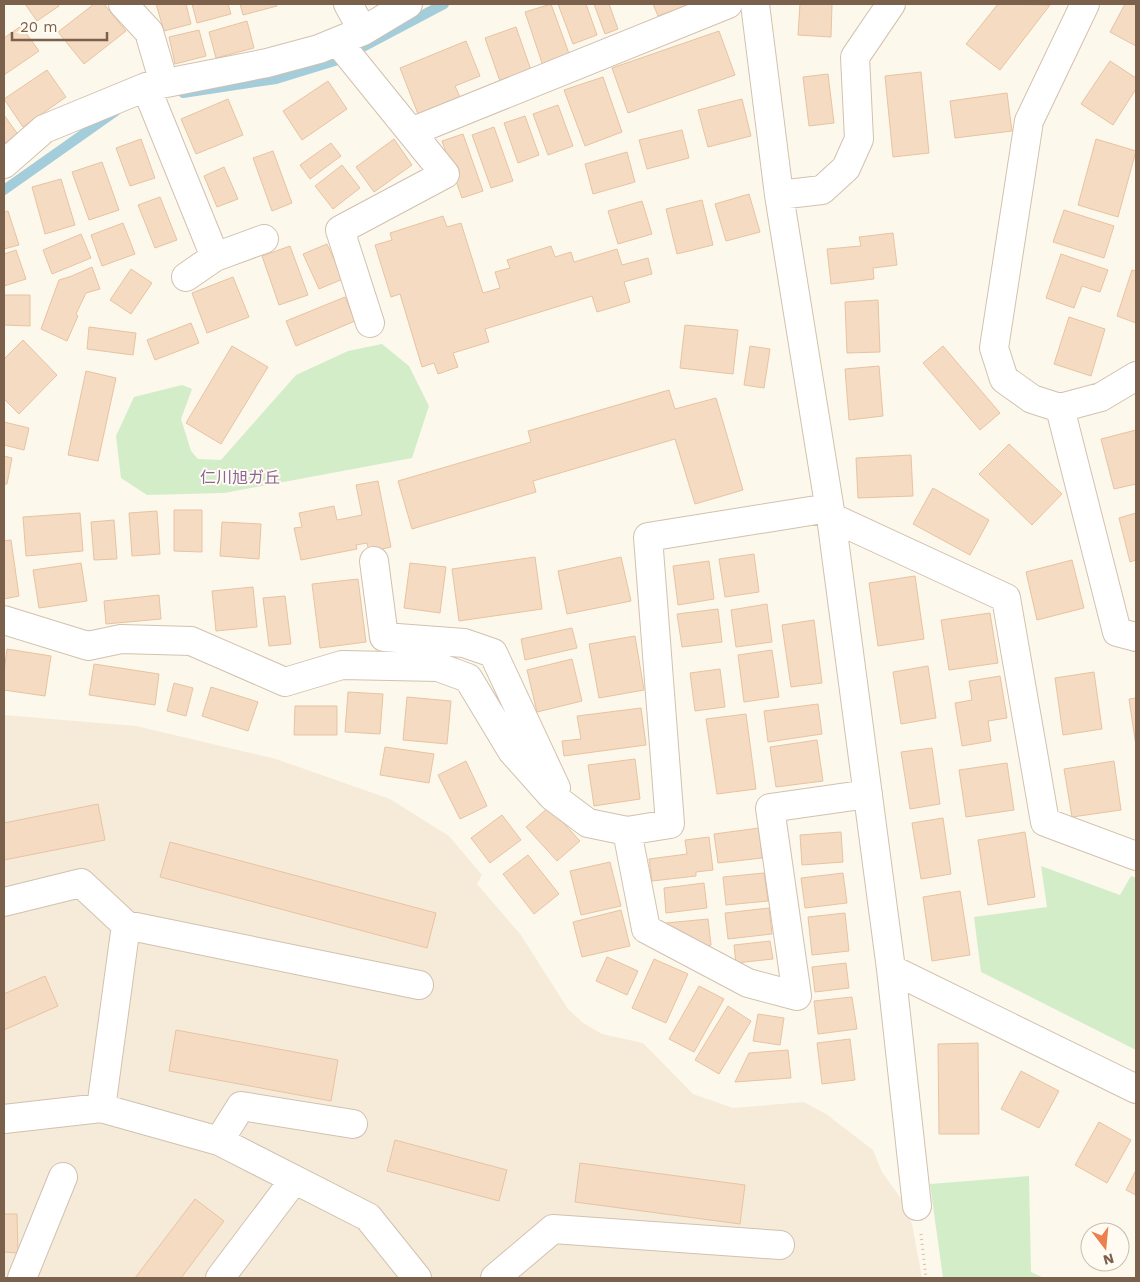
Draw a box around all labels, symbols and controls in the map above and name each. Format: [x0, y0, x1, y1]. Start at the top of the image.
scale bar [12, 10, 108, 42]
text: 20 m [20, 18, 58, 36]
district label: 仁川旭ガ丘 [200, 468, 280, 487]
north arrow [1080, 1222, 1130, 1272]
text: N [1101, 1250, 1116, 1269]

